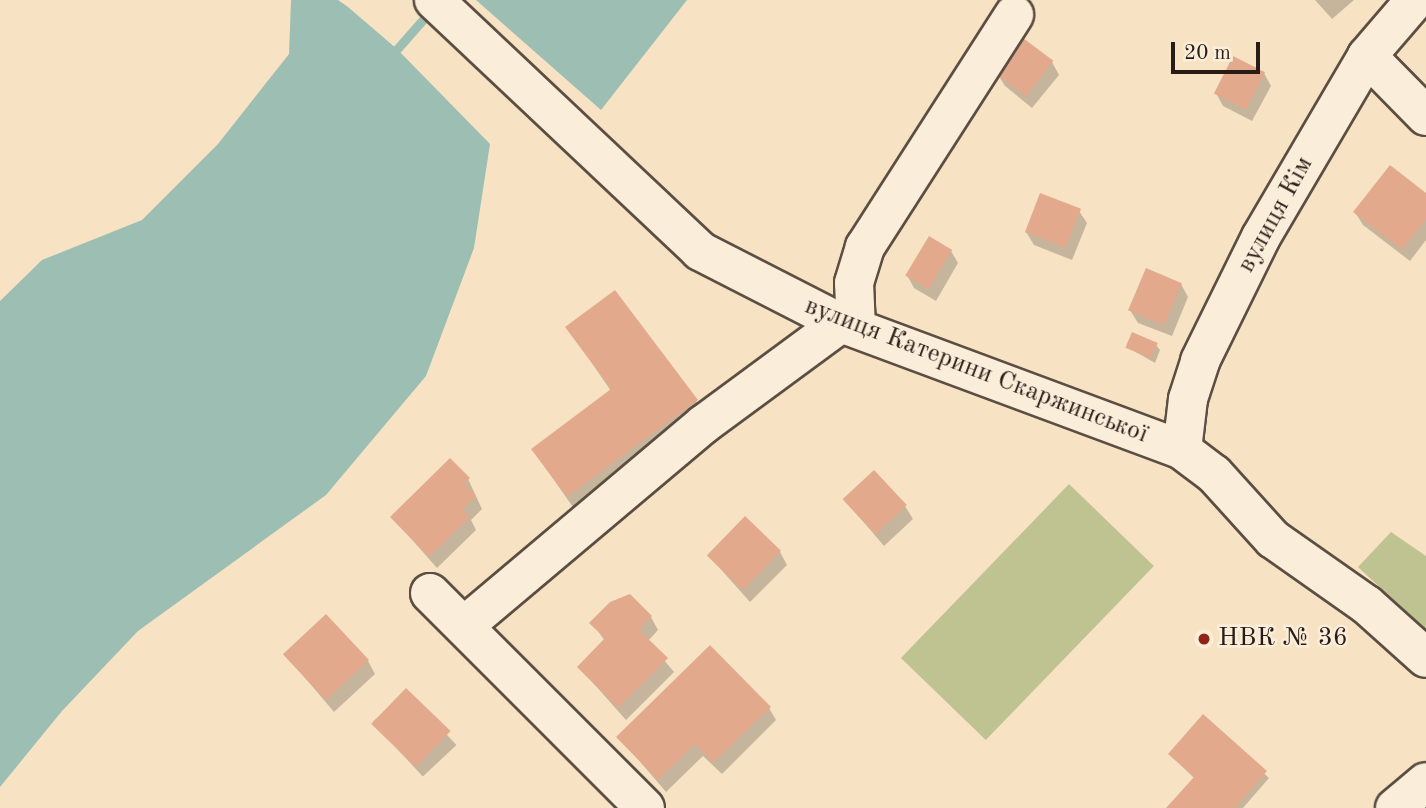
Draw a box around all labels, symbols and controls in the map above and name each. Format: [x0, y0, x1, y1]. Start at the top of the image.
scale bar [1174, 28, 1263, 72]
text: 20 m [1184, 43, 1231, 64]
street label: вулиця Кім [1231, 152, 1321, 278]
street label: вулиця Катерини Скаржинської [800, 291, 1152, 451]
place label: НВК № 36 [1218, 623, 1348, 655]
marker: НВК № 36 [1196, 631, 1212, 647]

